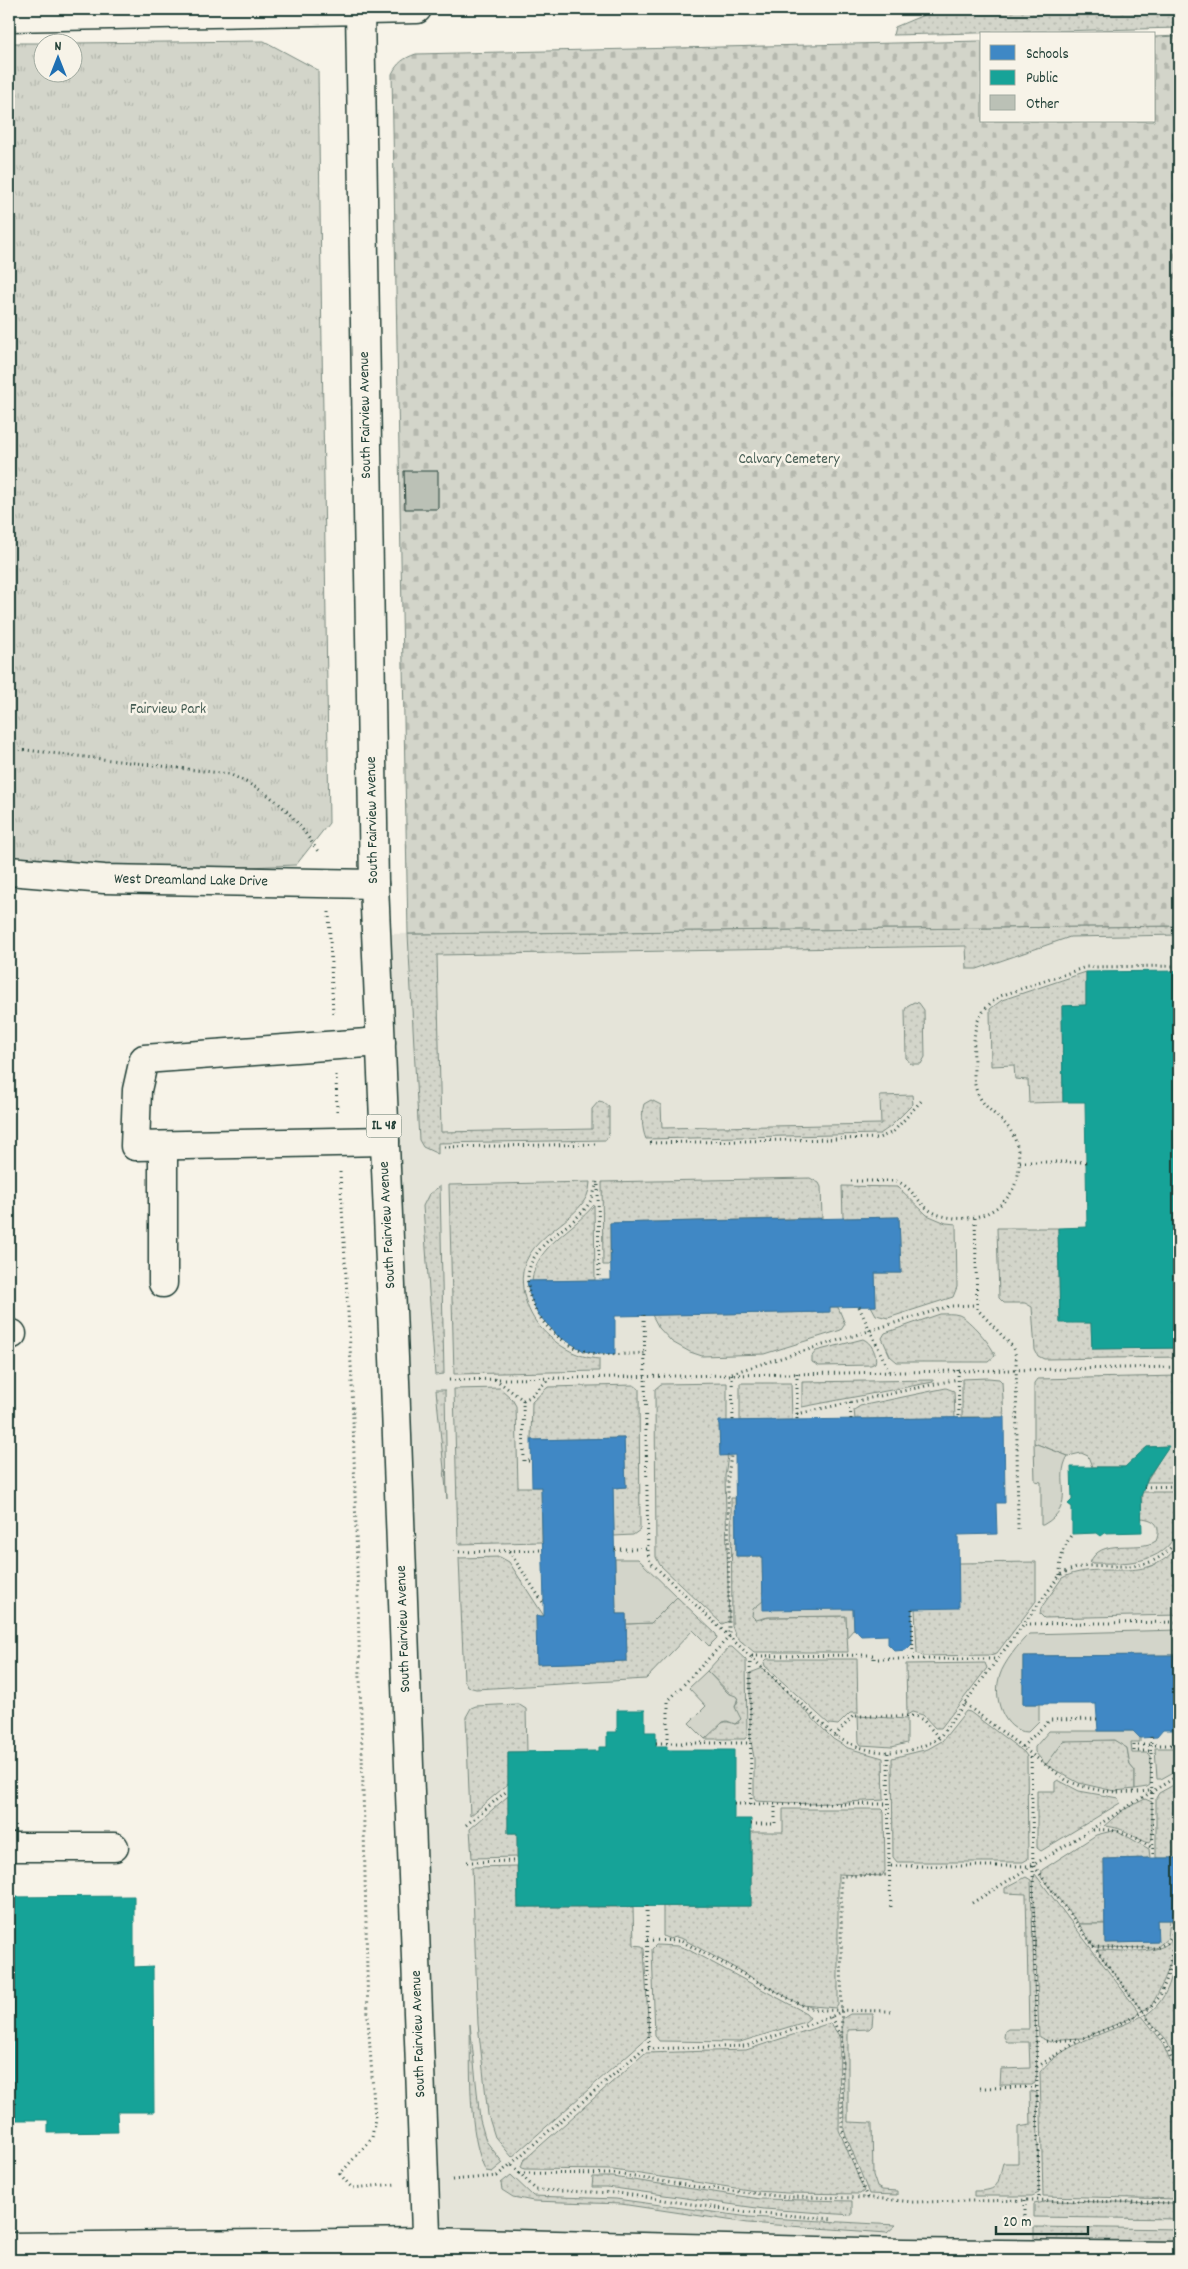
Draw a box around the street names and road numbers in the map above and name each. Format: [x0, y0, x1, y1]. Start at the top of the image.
street label: South Fairview Avenue [354, 351, 378, 479]
street label: South Fairview Avenue [361, 756, 385, 884]
street label: West Dreamland Lake Drive [114, 869, 269, 893]
road number: IL 48 [366, 1114, 402, 1138]
street label: South Fairview Avenue [374, 1160, 402, 1289]
street label: South Fairview Avenue [391, 1565, 417, 1693]
street label: South Fairview Avenue [406, 1970, 432, 2098]

